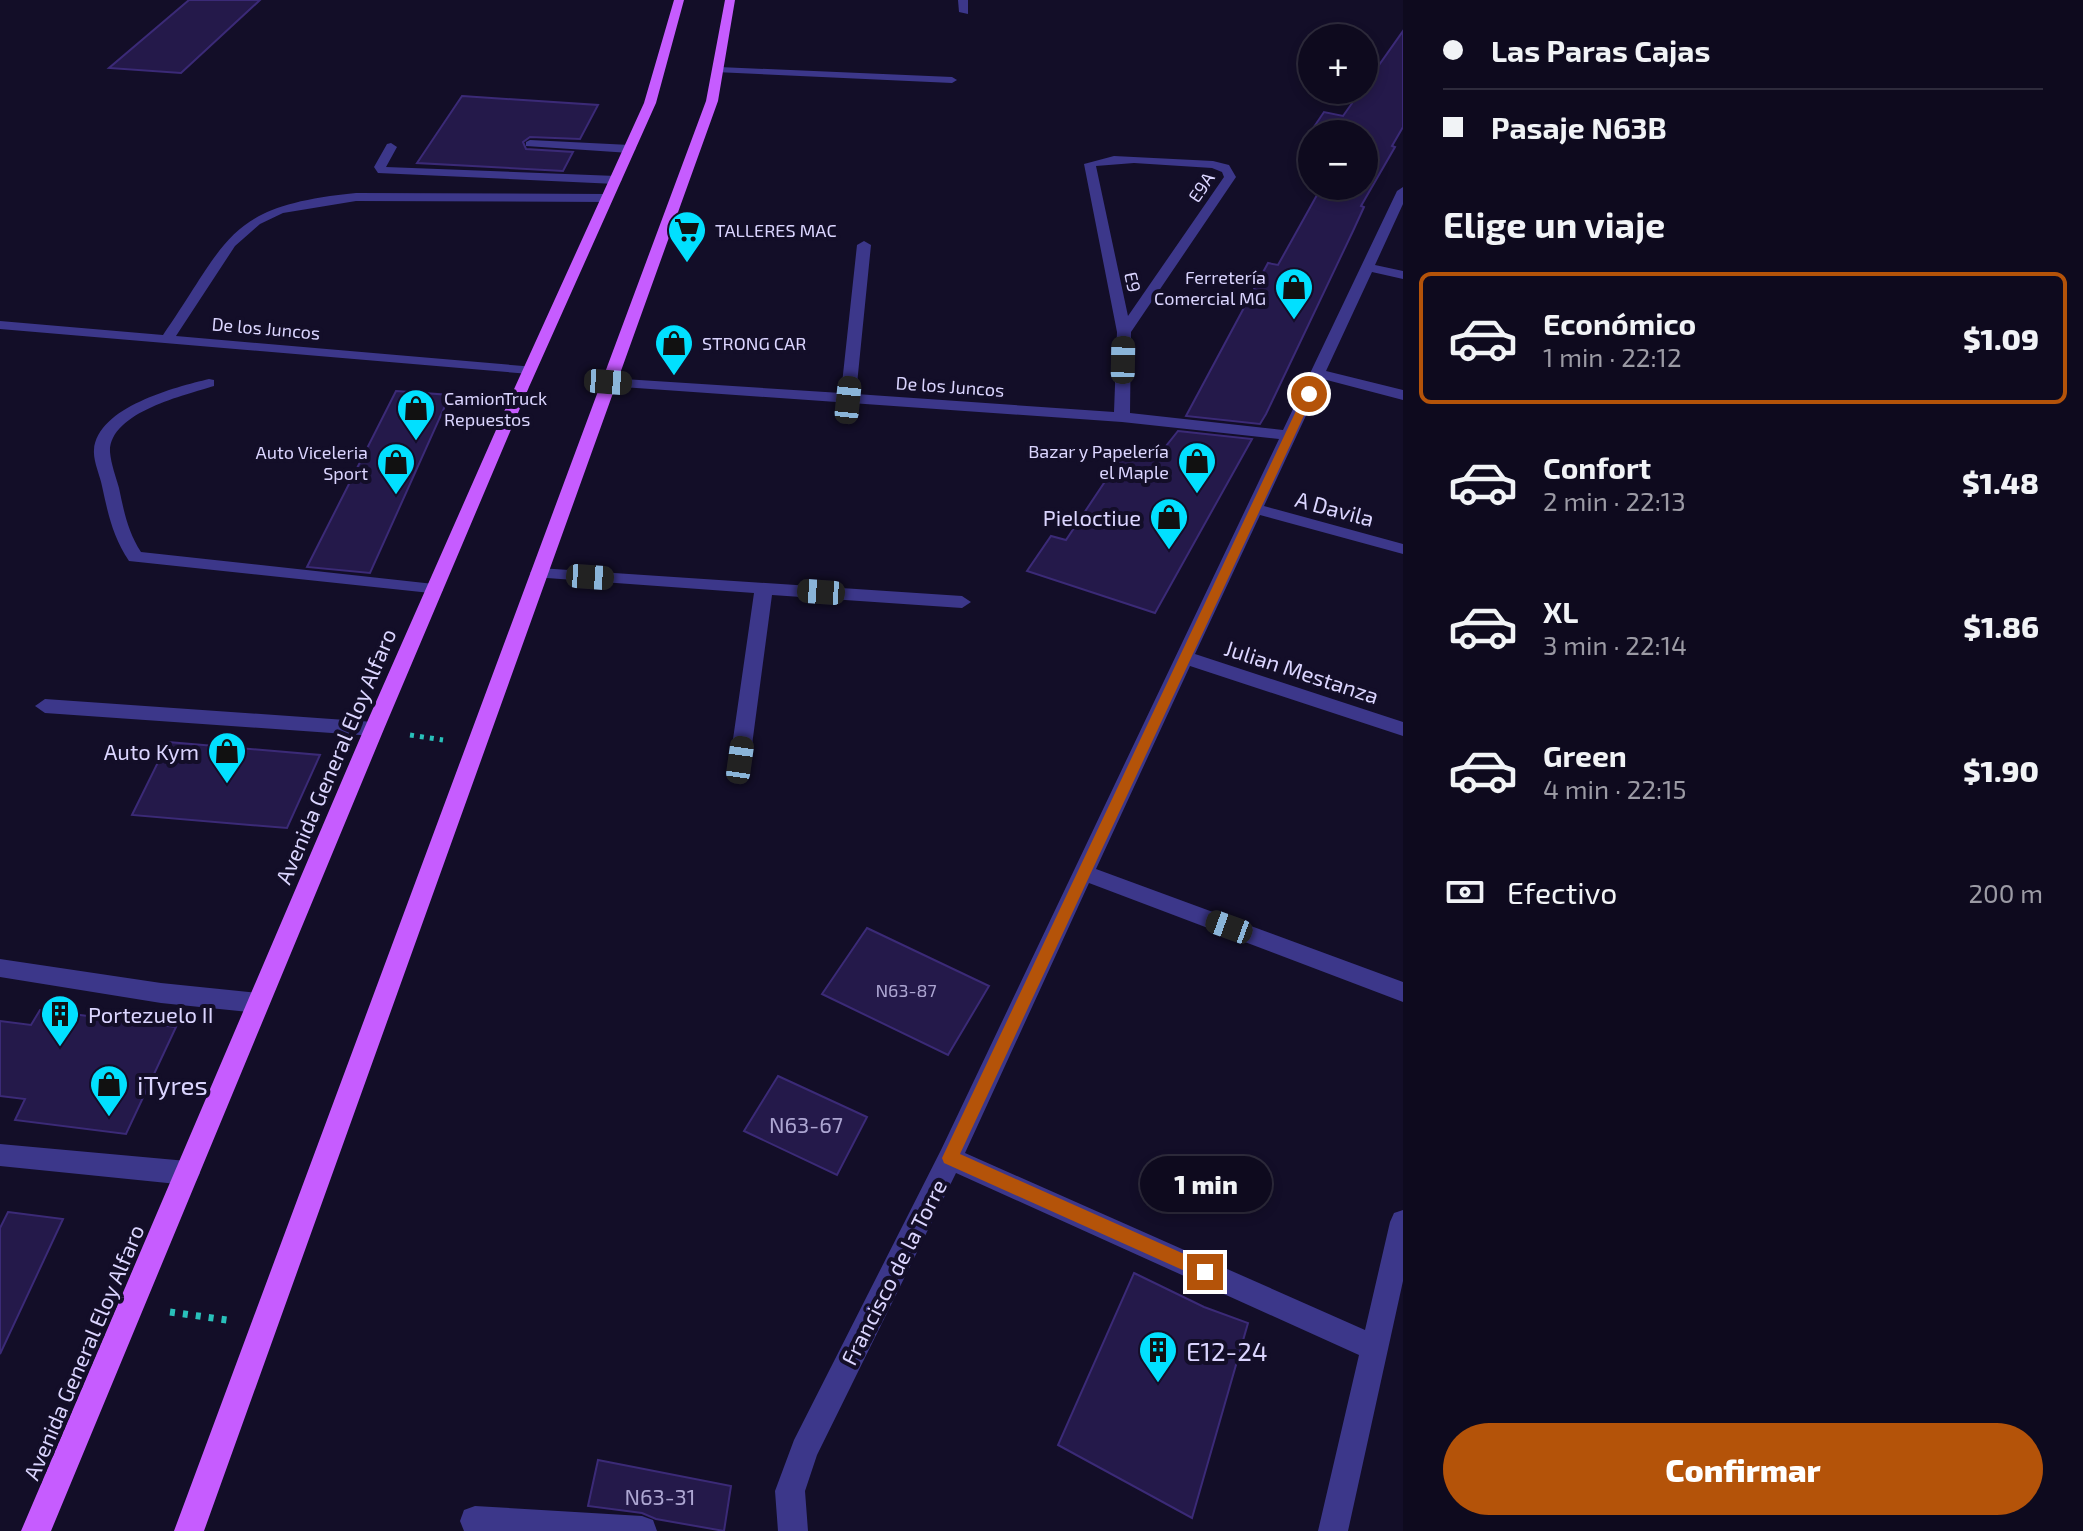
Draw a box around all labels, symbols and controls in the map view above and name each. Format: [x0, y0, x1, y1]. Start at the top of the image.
map controls [1298, 24, 1378, 200]
button: + [1298, 24, 1378, 104]
text: Las Paras Cajas [1491, 32, 1710, 68]
text: Pasaje N63B [1491, 109, 1667, 145]
button: − [1298, 120, 1378, 200]
street label: E9A [1183, 167, 1219, 206]
text: Elige un viaje [1443, 202, 1665, 245]
supermarket icon: TALLERES MAC [666, 209, 708, 264]
place label: TALLERES MAC [715, 219, 837, 241]
place label: Ferretería Comercial MG [1154, 266, 1266, 309]
shop icon: Ferretería Comercial MG [1273, 266, 1315, 321]
street label: E9 [1120, 270, 1146, 294]
icon: car [1447, 302, 1519, 374]
text: Económico [1543, 305, 1696, 341]
street label: De los Juncos [211, 312, 321, 344]
text: $1.09 [1963, 320, 2039, 356]
shop icon: STRONG CAR [653, 322, 695, 377]
place label: STRONG CAR [702, 332, 806, 354]
car [1111, 336, 1135, 384]
text: 1 min · 22:12 [1543, 341, 1682, 372]
car [583, 368, 633, 396]
street label: De los Juncos [895, 371, 1005, 401]
car [834, 375, 862, 425]
route start [1291, 376, 1327, 412]
shop icon: CamionTruck Repuestos [395, 387, 437, 442]
place label: CamionTruck Repuestos [444, 387, 547, 430]
place label: Bazar y Papelería el Maple [1028, 440, 1169, 483]
shop icon: Bazar y Papelería el Maple [1176, 440, 1218, 495]
place label: Auto Viceleria Sport [256, 441, 368, 484]
shop icon: Auto Viceleria Sport [375, 441, 417, 496]
icon: car [1447, 446, 1519, 518]
text: Confort [1543, 449, 1651, 485]
text: $1.48 [1962, 464, 2039, 500]
street label: A Davila [1293, 485, 1377, 531]
text: 2 min · 22:13 [1543, 485, 1686, 516]
shop icon: Pieloctiue [1148, 496, 1190, 551]
place label: Pieloctiue [1043, 504, 1141, 530]
car [565, 563, 615, 591]
car [796, 578, 846, 606]
icon: car [1447, 590, 1519, 662]
text: XL [1543, 593, 1578, 629]
text: $1.86 [1963, 608, 2039, 644]
street label: Avenida General Eloy Alfaro [269, 624, 401, 888]
text: 3 min · 22:14 [1543, 629, 1687, 660]
street label: Julian Mestanza [1222, 634, 1382, 708]
shop icon: Auto Kym [206, 730, 248, 785]
icon: car [1447, 734, 1519, 806]
car [725, 735, 755, 785]
text: Green [1543, 737, 1627, 773]
place label: Auto Kym [104, 738, 199, 764]
text: $1.90 [1963, 752, 2039, 788]
text: 4 min · 22:15 [1543, 773, 1687, 804]
icon: cash [1443, 870, 1487, 914]
text: Efectivo [1507, 874, 1617, 910]
text: 200 m [1968, 877, 2043, 908]
car [1202, 908, 1256, 946]
house number: N63-87 [875, 979, 937, 1001]
building icon: Portezuelo II [39, 993, 81, 1048]
place label: Portezuelo II [88, 1001, 213, 1027]
shop icon: iTyres [88, 1063, 130, 1118]
place label: iTyres [137, 1069, 208, 1100]
house number: N63-67 [769, 1111, 843, 1137]
callout: 1 min [1139, 1156, 1271, 1212]
text: 1 min [1174, 1168, 1238, 1199]
street label: Francisco de la Torre [835, 1175, 951, 1369]
street label: Avenida General Eloy Alfaro [17, 1220, 149, 1484]
route end [1187, 1254, 1223, 1290]
building icon: E12-24 [1137, 1329, 1179, 1384]
place label: E12-24 [1186, 1335, 1268, 1366]
button: Confirmar [1443, 1423, 2043, 1515]
house number: N63-31 [624, 1483, 696, 1509]

